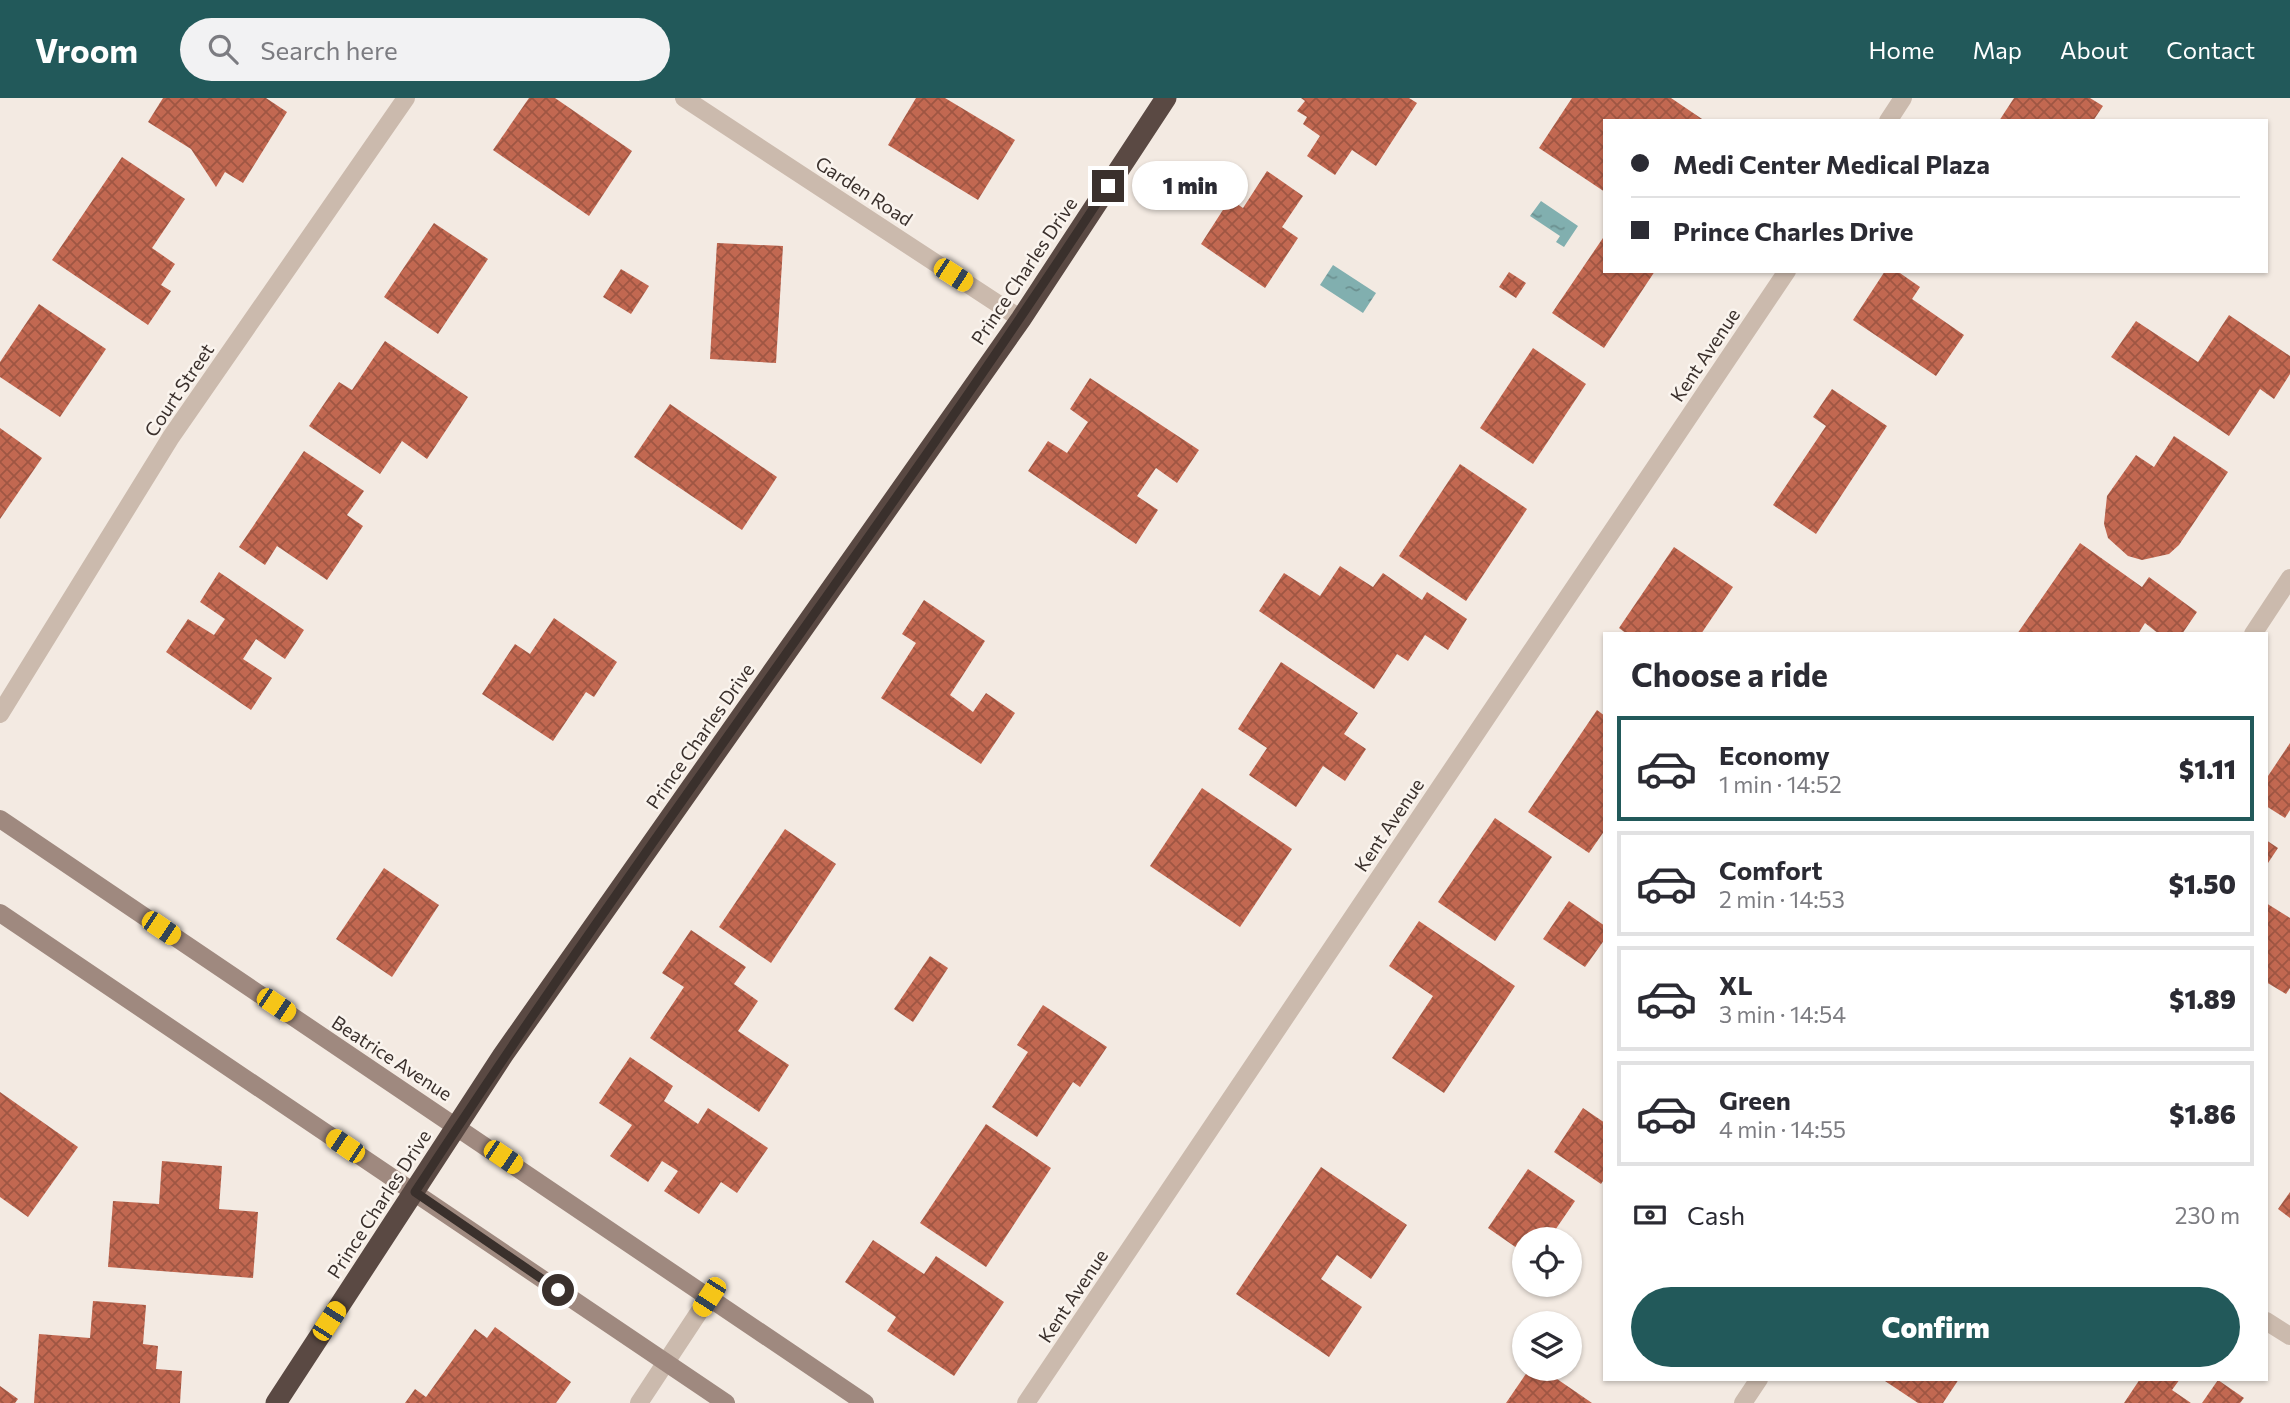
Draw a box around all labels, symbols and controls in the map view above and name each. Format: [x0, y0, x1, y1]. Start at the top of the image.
search box [180, 18, 670, 81]
text: Vroom [35, 29, 138, 70]
icon: search [204, 30, 242, 68]
text: Search here [260, 34, 398, 65]
text: Home [1869, 35, 1935, 64]
text: Map [1973, 35, 2022, 64]
text: About [2060, 35, 2128, 64]
text: Contact [2166, 35, 2255, 64]
text: Medi Center Medical Plaza [1673, 148, 1990, 179]
street label: Garden Road [811, 151, 917, 230]
callout: 1 min [1132, 162, 1248, 210]
route end [1092, 170, 1124, 202]
text: 1 min [1162, 171, 1218, 199]
street label: Prince Charles Drive [966, 193, 1081, 349]
text: Prince Charles Drive [1673, 215, 1914, 246]
car [930, 255, 977, 295]
street label: Kent Avenue [1665, 304, 1744, 406]
street label: Court Street [139, 338, 218, 441]
text: Choose a ride [1631, 654, 1828, 694]
street label: Prince Charles Drive [641, 658, 759, 813]
icon: car [1635, 737, 1698, 800]
text: Economy [1719, 739, 1830, 770]
text: $1.11 [2179, 753, 2236, 784]
text: 1 min · 14:52 [1719, 770, 1842, 798]
street label: Kent Avenue [1349, 774, 1428, 876]
icon: car [1635, 852, 1698, 915]
text: Comfort [1719, 854, 1822, 885]
text: $1.50 [2169, 868, 2236, 899]
text: 2 min · 14:53 [1719, 885, 1845, 913]
car [138, 908, 185, 948]
icon: car [1635, 967, 1698, 1030]
text: XL [1719, 969, 1753, 1000]
text: $1.89 [2169, 983, 2236, 1014]
car [253, 985, 300, 1025]
text: 3 min · 14:54 [1719, 1000, 1846, 1028]
street label: Beatrice Avenue [328, 1010, 457, 1105]
icon: car [1635, 1082, 1698, 1145]
text: Green [1719, 1084, 1791, 1115]
text: $1.86 [2169, 1098, 2236, 1129]
text: 4 min · 14:55 [1719, 1115, 1846, 1143]
street label: Prince Charles Drive [322, 1125, 435, 1282]
car [322, 1126, 369, 1166]
car [480, 1137, 527, 1177]
icon: cash [1631, 1196, 1669, 1234]
text: Cash [1687, 1199, 1745, 1230]
text: 230 m [2175, 1201, 2240, 1229]
map controls [1512, 1227, 1582, 1381]
button: locate [1512, 1227, 1582, 1297]
street label: Kent Avenue [1033, 1245, 1112, 1347]
route start [542, 1274, 574, 1306]
car [689, 1274, 730, 1320]
button: Confirm [1631, 1287, 2240, 1367]
car [309, 1298, 350, 1344]
button: layers [1512, 1311, 1582, 1381]

